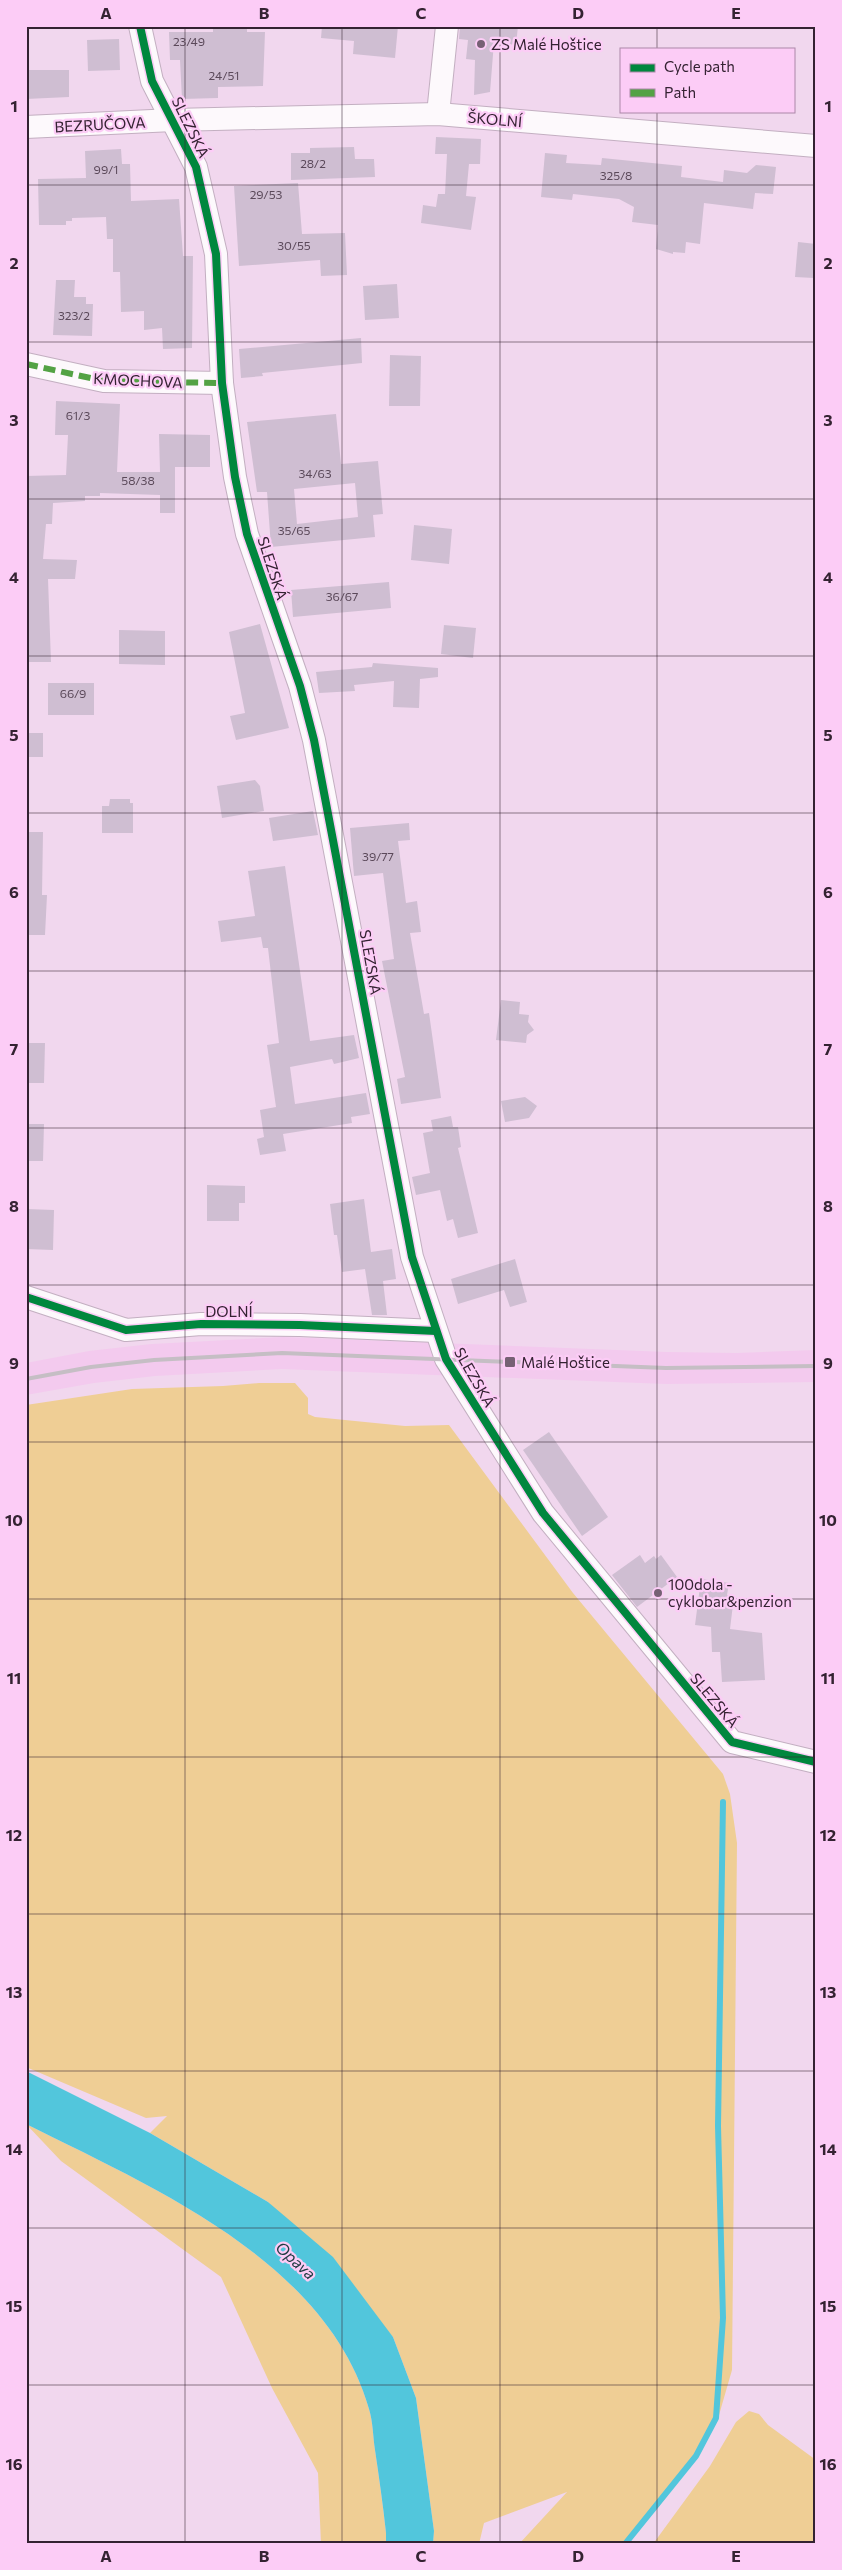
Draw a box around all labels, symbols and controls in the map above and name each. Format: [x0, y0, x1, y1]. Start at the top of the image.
text: A [100, 3, 112, 22]
text: B [259, 3, 270, 22]
text: C [416, 3, 427, 22]
text: D [572, 3, 584, 22]
text: E [731, 3, 741, 22]
house number: 23/49 [173, 34, 205, 48]
place label: ZS Malé Hoštice [491, 35, 602, 53]
marker: ZS Malé Hoštice [475, 38, 487, 50]
legend [620, 48, 794, 112]
text: Cycle path [664, 57, 735, 75]
house number: 24/51 [208, 68, 240, 82]
text: Path [664, 83, 696, 101]
street label: SLEZSKÁ [169, 93, 214, 160]
text: 1 [10, 96, 18, 115]
text: 1 [824, 96, 832, 115]
street label: ŠKOLNÍ [467, 107, 524, 130]
street label: BEZRUČOVA [54, 112, 146, 135]
house number: 28/2 [300, 156, 326, 170]
house number: 99/1 [94, 162, 118, 176]
house number: 325/8 [600, 168, 632, 182]
house number: 29/53 [250, 187, 283, 201]
house number: 30/55 [277, 238, 311, 252]
text: 2 [9, 253, 19, 272]
text: 2 [823, 253, 833, 272]
house number: 323/2 [58, 308, 90, 322]
street label: KMOCHOVA [93, 369, 183, 391]
house number: 61/3 [66, 408, 90, 422]
text: 3 [9, 410, 19, 429]
text: 3 [823, 410, 833, 429]
house number: 34/63 [298, 466, 332, 480]
house number: 58/38 [121, 473, 155, 487]
house number: 35/65 [278, 523, 310, 537]
street label: SLEZSKÁ [254, 534, 293, 602]
text: 4 [9, 567, 19, 586]
text: 4 [823, 567, 833, 586]
house number: 36/67 [326, 589, 358, 603]
house number: 66/9 [60, 686, 86, 700]
text: 5 [9, 725, 19, 744]
text: 5 [823, 725, 833, 744]
house number: 39/77 [362, 849, 394, 863]
text: 6 [9, 882, 19, 901]
text: 6 [823, 882, 833, 901]
street label: SLEZSKÁ [356, 928, 387, 996]
text: 7 [10, 1039, 19, 1058]
text: 7 [824, 1039, 833, 1058]
text: 8 [9, 1196, 19, 1215]
text: 8 [823, 1196, 833, 1215]
street label: DOLNÍ [205, 1301, 253, 1320]
street label: SLEZSKÁ [451, 1344, 500, 1410]
text: 9 [9, 1353, 19, 1372]
place label: Malé Hoštice [521, 1353, 610, 1371]
text: 9 [823, 1353, 833, 1372]
marker: Malé Hoštice [503, 1355, 517, 1369]
text: 10 [5, 1510, 23, 1529]
text: 10 [819, 1510, 837, 1529]
place label: 100dola - cyklobar&penzion [668, 1575, 792, 1610]
marker: 100dola - cyklobar&penzion [652, 1587, 664, 1599]
text: 11 [7, 1668, 21, 1687]
street label: SLEZSKÁ [687, 1668, 744, 1731]
text: 11 [821, 1668, 835, 1687]
text: 12 [6, 1825, 22, 1844]
text: 12 [820, 1825, 836, 1844]
text: 13 [6, 1982, 22, 2001]
text: 13 [820, 1982, 836, 2001]
text: 14 [5, 2139, 23, 2158]
text: 14 [819, 2139, 837, 2158]
water label: Opava [272, 2237, 320, 2283]
text: 15 [6, 2296, 22, 2315]
text: 15 [820, 2296, 836, 2315]
text: 16 [5, 2454, 23, 2473]
text: 16 [819, 2454, 837, 2473]
text: A [100, 2546, 112, 2565]
text: B [259, 2546, 270, 2565]
text: C [416, 2546, 427, 2565]
text: D [572, 2546, 584, 2565]
text: E [731, 2546, 741, 2565]

